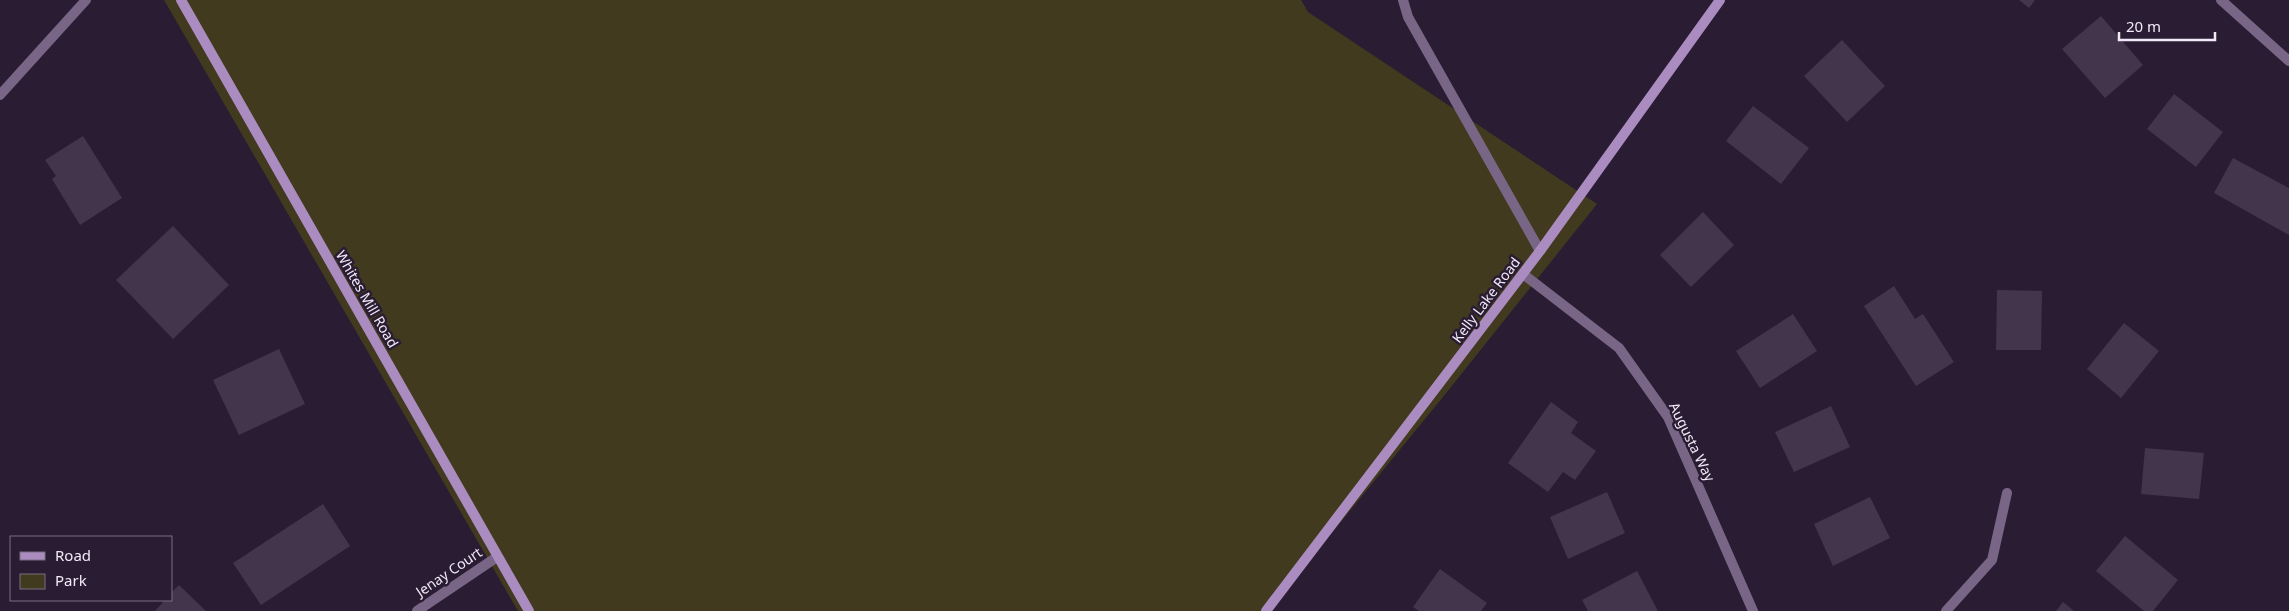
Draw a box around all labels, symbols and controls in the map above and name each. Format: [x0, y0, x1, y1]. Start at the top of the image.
scale bar [2119, 10, 2215, 42]
text: 20 m [2126, 16, 2161, 36]
street label: Whites Mill Road [332, 247, 403, 351]
street label: Kelly Lake Road [1447, 253, 1524, 346]
street label: Augusta Way [1665, 399, 1720, 485]
legend [10, 536, 172, 601]
street label: Jenay Court [410, 543, 485, 602]
text: Road [55, 545, 91, 565]
text: Park [55, 570, 87, 590]

